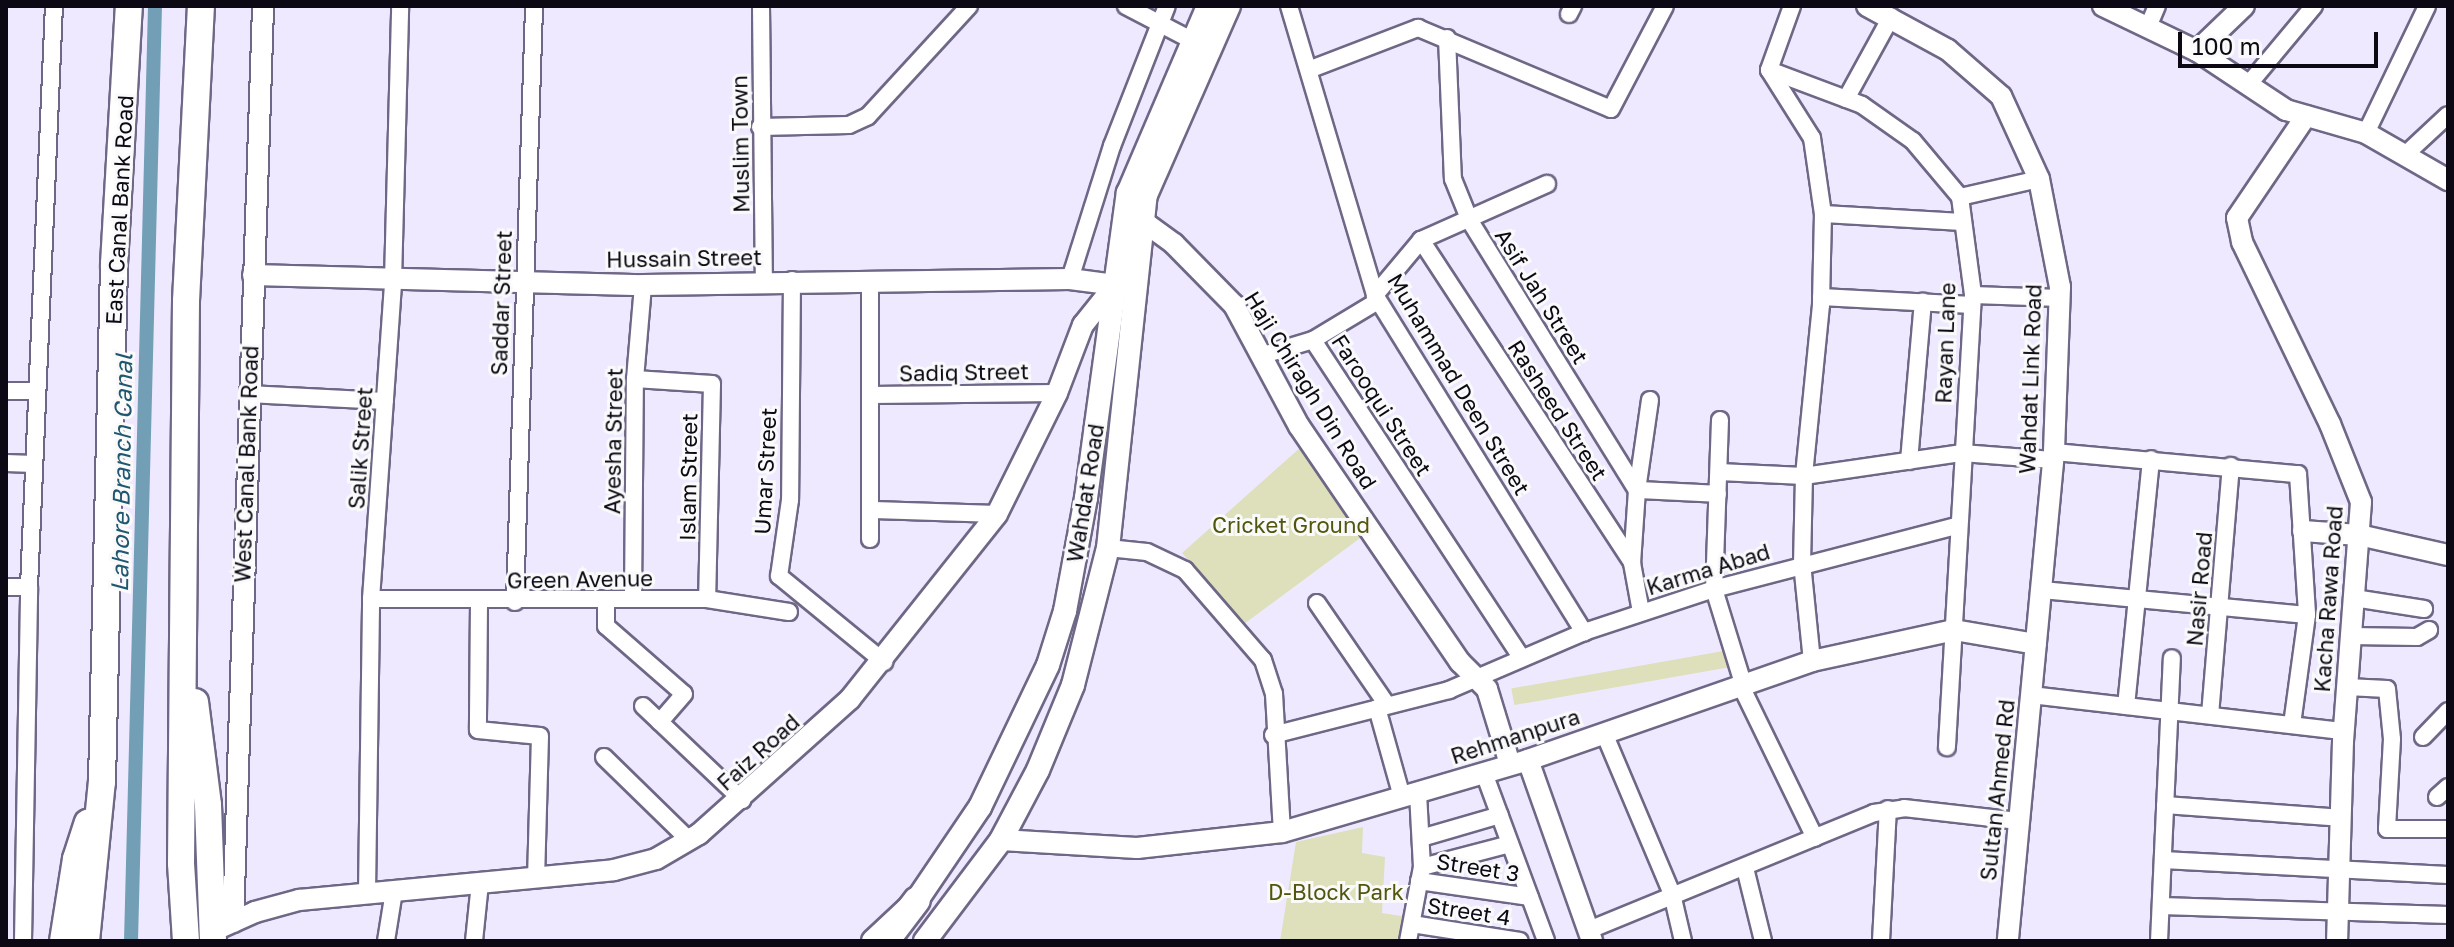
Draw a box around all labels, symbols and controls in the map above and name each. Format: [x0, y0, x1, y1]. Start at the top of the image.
scale bar [2182, 16, 2382, 66]
text: 100 m [2192, 31, 2261, 60]
street label: Muslim Town [726, 75, 754, 213]
street label: East Canal Bank Road [100, 94, 138, 326]
street label: Asif Jah Street [1490, 223, 1594, 369]
street label: Saddar Street [485, 230, 517, 376]
street label: Hussain Street [606, 243, 762, 273]
street label: Muhammad Deen Street [1382, 268, 1536, 500]
street label: Rayan Lane [1930, 282, 1960, 404]
street label: Wahdat Link Road [2013, 284, 2047, 474]
street label: Haji Chiragh Din Road [1239, 286, 1383, 494]
street label: Farooqui Street [1326, 329, 1438, 481]
street label: Rasheed Street [1503, 335, 1613, 485]
street label: West Canal Bank Road [229, 345, 263, 583]
water label: Lahore Branch Canal [105, 353, 137, 593]
street label: Sadiq Street [899, 358, 1029, 386]
street label: Ayesha Street [599, 368, 627, 514]
street label: Salik Street [343, 386, 377, 510]
street label: Umar Street [748, 407, 782, 535]
street label: Islam Street [674, 413, 702, 541]
street label: Wahdat Road [1061, 422, 1109, 564]
street label: Kacha Rawa Road [2308, 505, 2348, 693]
park label: Cricket Ground [1212, 512, 1370, 538]
street label: Nasir Road [2181, 531, 2217, 647]
street label: Karma Abad [1643, 538, 1773, 600]
street label: Green Avenue [507, 565, 653, 593]
street label: Sultan Ahmed Rd [1974, 698, 2020, 882]
street label: Rehmanpura [1447, 703, 1583, 769]
street label: Faiz Road [711, 708, 805, 796]
street label: Street 3 [1435, 847, 1521, 887]
park label: D-Block Park [1268, 879, 1404, 905]
street label: Street 4 [1425, 891, 1513, 931]

